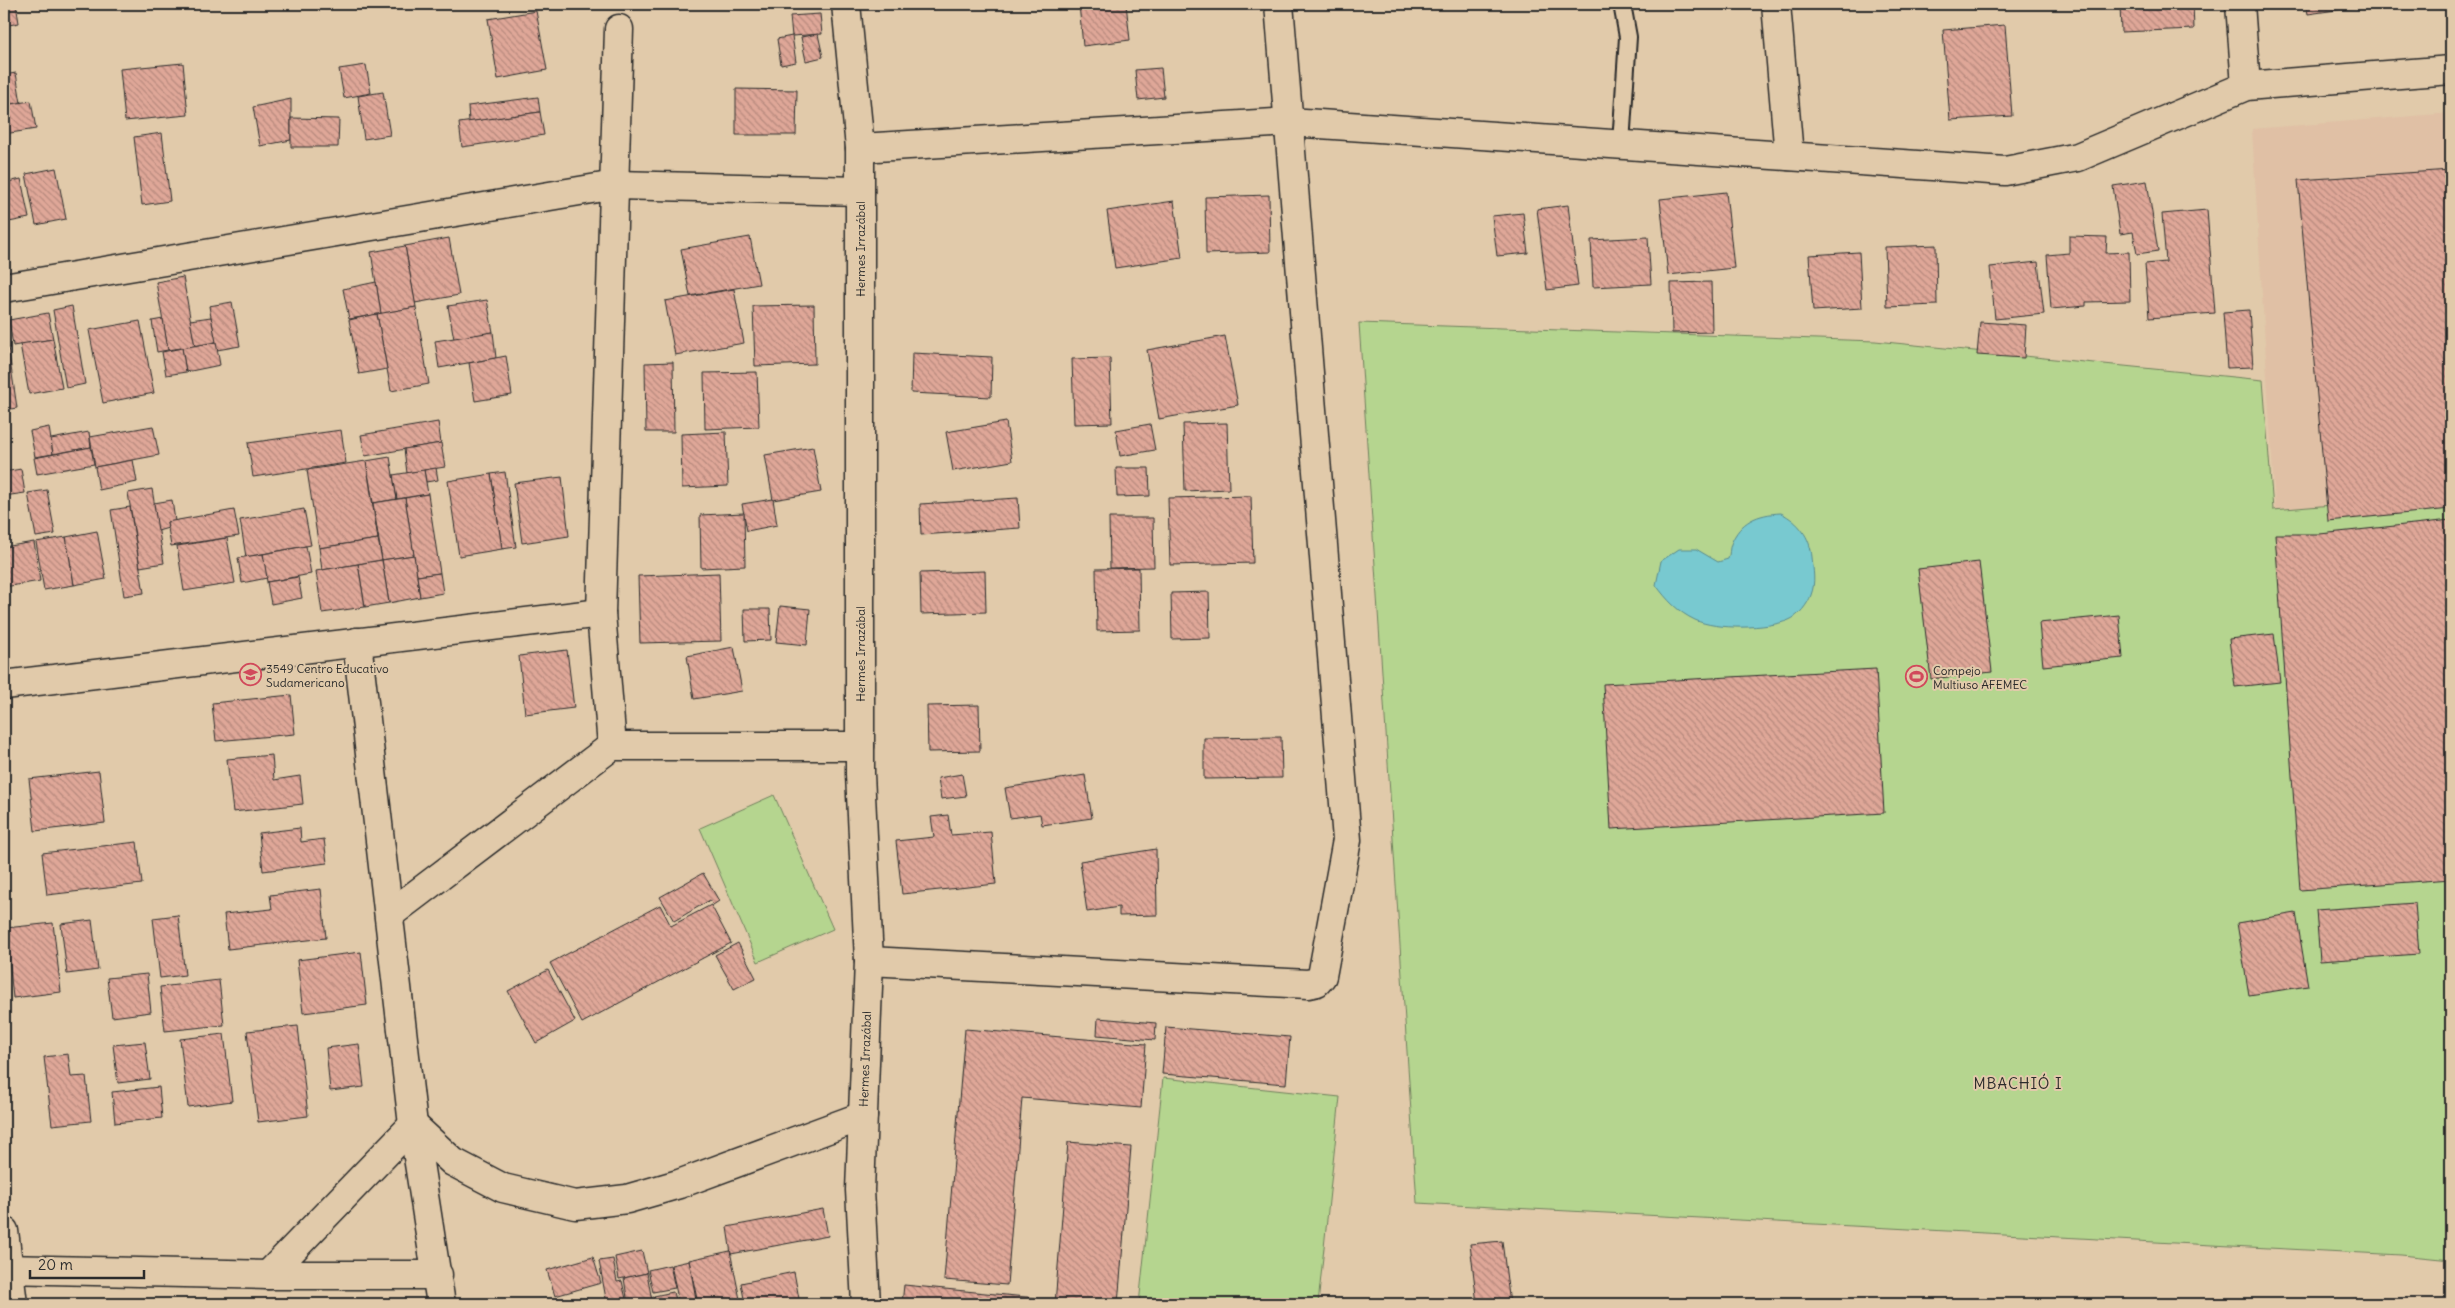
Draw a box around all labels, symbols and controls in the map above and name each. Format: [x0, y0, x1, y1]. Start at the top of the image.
street label: Hermes Irrazábal [853, 201, 868, 297]
street label: Hermes Irrazábal [853, 606, 868, 702]
place label: 3549 Centro Educativo Sudamericano [266, 661, 389, 690]
school or university icon: 3549 Centro Educativo Sudamericano [238, 663, 262, 687]
place label: Compejo Multiuso AFEMEC [1933, 663, 2027, 692]
sports icon: Compejo Multiuso AFEMEC [1905, 665, 1929, 689]
street label: Hermes Irrazábal [856, 1011, 874, 1107]
district label: MBACHIÓ I [1973, 1073, 2063, 1093]
scale bar [30, 1248, 144, 1280]
text: 20 m [38, 1255, 73, 1274]

